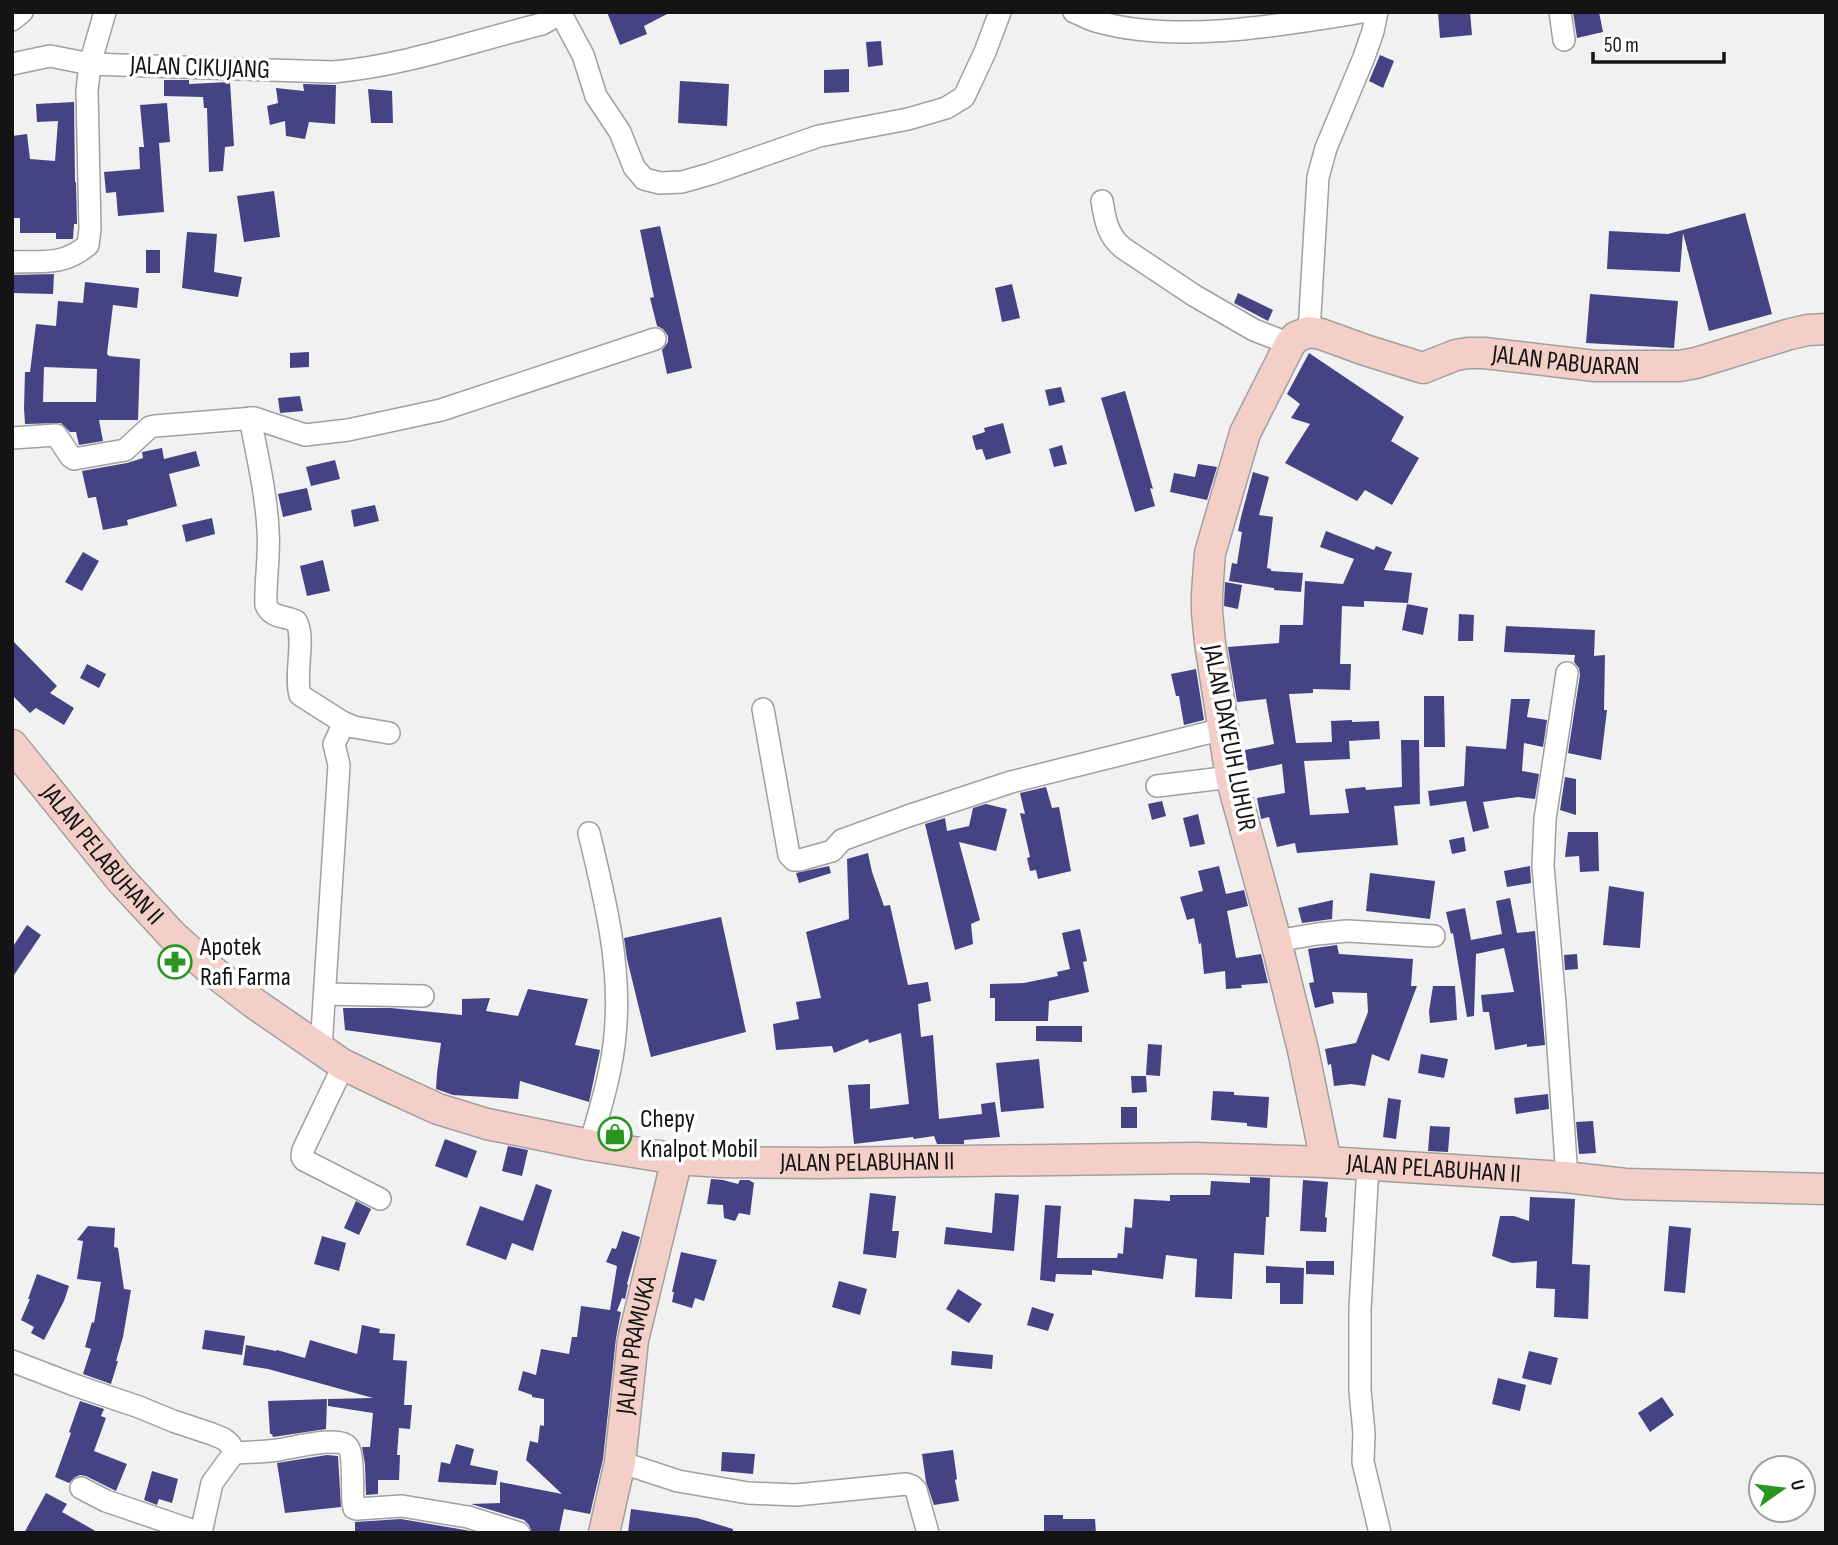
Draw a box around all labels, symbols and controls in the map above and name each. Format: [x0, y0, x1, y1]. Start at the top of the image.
scale bar [1593, 21, 1724, 65]
text: 50 m [1604, 33, 1639, 58]
street label: JALAN CIKUJANG [129, 50, 270, 86]
street label: JALAN PABUARAN [1489, 338, 1639, 382]
street label: JALAN DAYEUH LUHUR [1196, 641, 1262, 834]
street label: JALAN PELABUHAN II [34, 777, 170, 931]
place label: Apotek Rafi Farma [199, 932, 291, 993]
pharmacy icon: Apotek Rafi Farma [156, 943, 194, 981]
place label: Chepy Knalpot Mobil [640, 1104, 758, 1165]
shop icon: Chepy Knalpot Mobil [596, 1115, 634, 1153]
street label: JALAN PELABUHAN II [779, 1146, 955, 1179]
street label: JALAN PELABUHAN II [1345, 1148, 1522, 1190]
street label: JALAN PRAMUKA [610, 1272, 664, 1417]
north arrow [1747, 1454, 1817, 1524]
text: U [1785, 1478, 1809, 1493]

